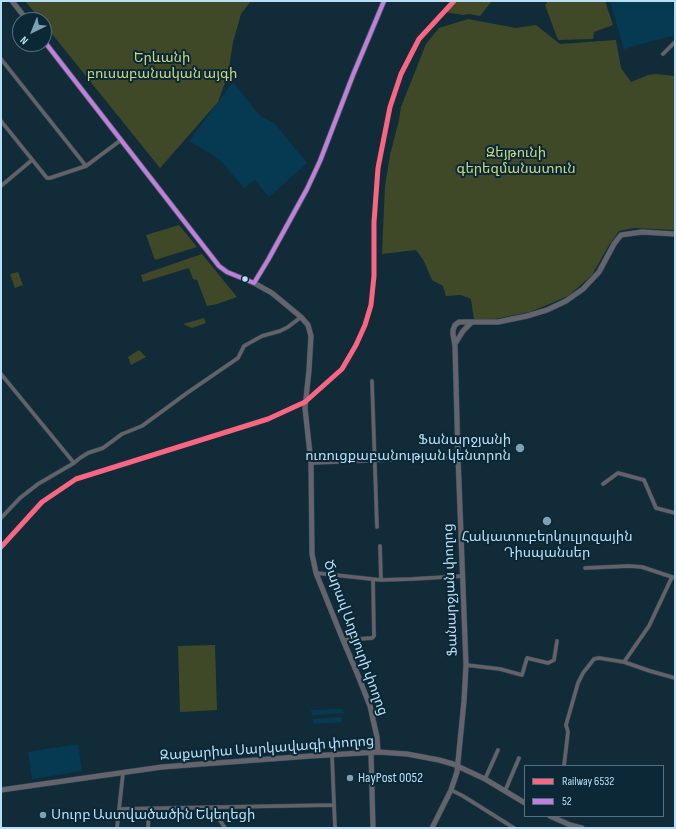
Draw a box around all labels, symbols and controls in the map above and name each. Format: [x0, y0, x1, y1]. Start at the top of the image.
north arrow [12, 12, 52, 52]
text: N [18, 34, 31, 47]
park label: Երևանի բուսաբանական այգի [87, 50, 237, 82]
park label: Զեյթունի գերեզմանատուն [456, 145, 576, 178]
unlabelled marker [240, 274, 250, 284]
place label: Ֆանարջյանի ուռուցքաբանության կենտրոն [305, 432, 511, 464]
marker: Ֆանարջյանի ուռուցքաբանության կենտրոն [514, 442, 526, 454]
marker: Հակատուբերկուլյոզային Դիսպանսեր [541, 515, 553, 527]
street label: Ֆանարջյան փողոց [440, 523, 462, 657]
place label: Հակատուբերկուլյոզային Դիսպանսեր [461, 529, 633, 562]
street label: Ծարավ Աղբյուրի փողոց [319, 558, 391, 718]
street label: Զաքարիա Սարկավագի փողոց [159, 733, 375, 765]
legend [524, 765, 664, 817]
place label: HayPost 0052 [358, 770, 423, 786]
marker: HayPost 0052 [345, 773, 355, 783]
text: Railway 6532 [562, 774, 614, 789]
text: 52 [562, 794, 572, 809]
place label: Սուրբ Աստվածածին Եկեղեցի [51, 807, 255, 823]
marker: Սուրբ Աստվածածին Եկեղեցի [38, 810, 48, 820]

